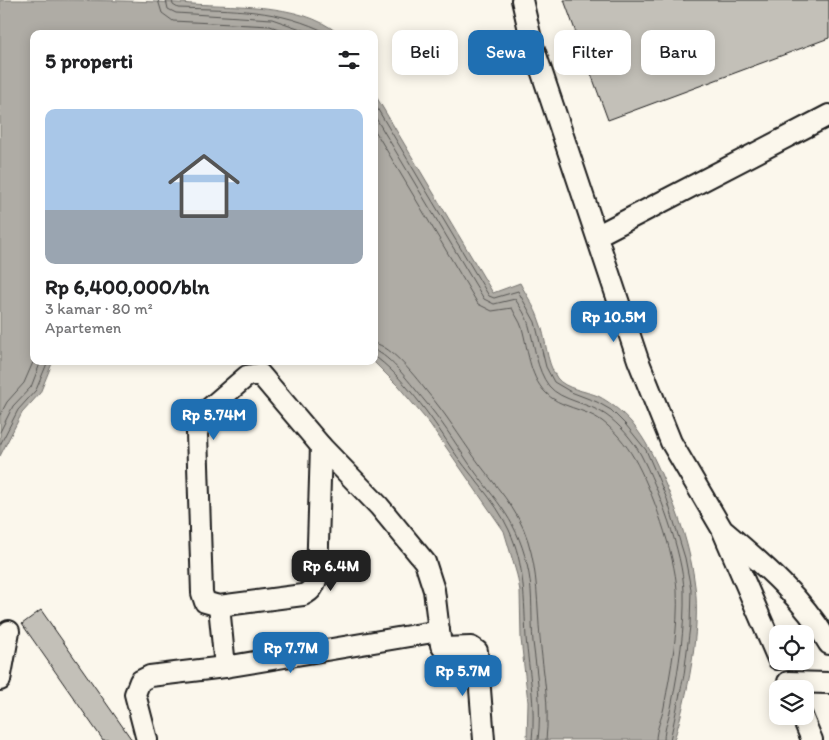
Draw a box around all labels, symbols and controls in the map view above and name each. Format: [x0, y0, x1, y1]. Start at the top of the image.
chip: Beli [392, 30, 458, 75]
chip: Sewa [468, 30, 544, 75]
chip: Filter [554, 30, 631, 75]
chip: Baru [641, 30, 715, 75]
icon: filters [335, 46, 363, 74]
text: 5 properti [45, 48, 133, 73]
icon: home [159, 141, 249, 231]
text: Rp 6,400,000/bln [45, 274, 210, 299]
text: 3 kamar · 80 m² [45, 299, 153, 318]
pin: Rp 10.5M [562, 300, 666, 343]
text: Rp 10.5M [582, 307, 646, 326]
text: Apartemen [45, 318, 121, 337]
pin: Rp 5.74M [162, 398, 266, 441]
text: Rp 5.74M [182, 405, 246, 424]
pin: Rp 6.4M [285, 550, 377, 592]
text: Rp 6.4M [303, 556, 359, 575]
map controls [769, 625, 814, 725]
button: locate [769, 625, 814, 670]
pin: Rp 7.7M [245, 632, 337, 674]
text: Rp 7.7M [264, 638, 318, 657]
pin: Rp 5.7M [417, 654, 509, 697]
text: Rp 5.7M [436, 661, 490, 680]
button: layers [769, 680, 814, 725]

